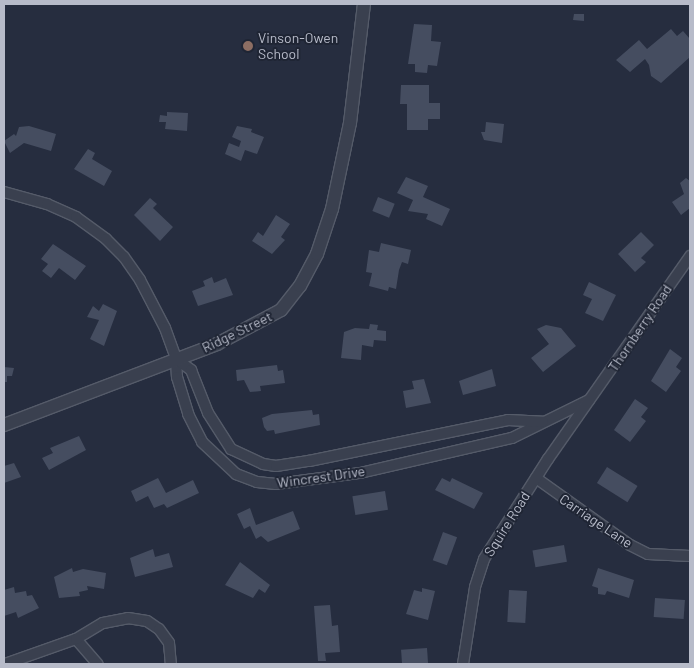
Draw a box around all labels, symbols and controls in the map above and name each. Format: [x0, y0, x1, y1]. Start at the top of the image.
place label: Vinson-Owen School [258, 30, 338, 62]
marker: Vinson-Owen School [242, 40, 254, 52]
street label: Thornberry Road [605, 281, 675, 375]
street label: Ridge Street [199, 308, 275, 356]
street label: Wincrest Drive [276, 463, 366, 491]
street label: Squire Road [480, 489, 534, 559]
street label: Carriage Lane [556, 490, 636, 552]

